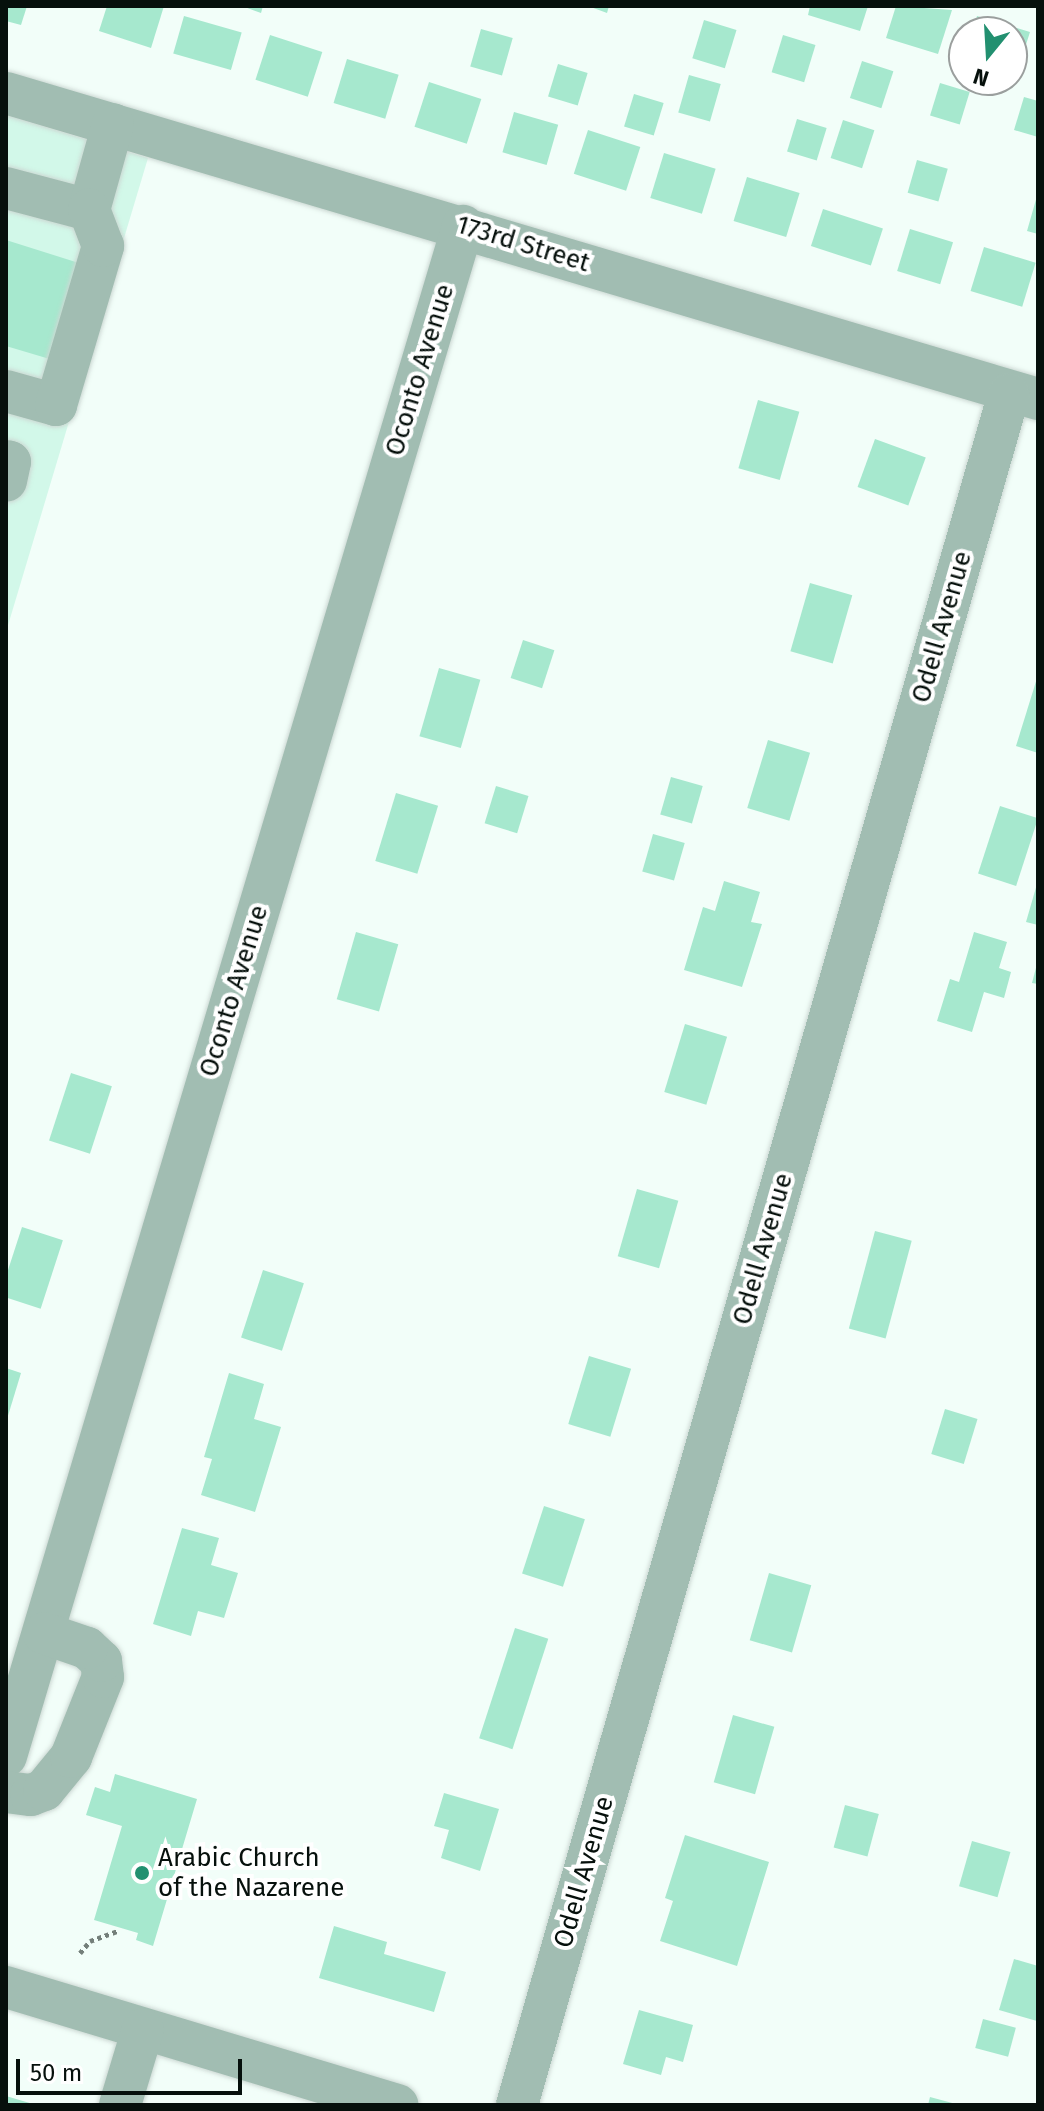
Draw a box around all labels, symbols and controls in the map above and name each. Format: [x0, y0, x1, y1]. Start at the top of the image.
north arrow [948, 16, 1028, 96]
text: N [970, 62, 992, 92]
street label: 173rd Street [453, 209, 593, 279]
street label: Oconto Avenue [379, 280, 461, 460]
street label: Odell Avenue [905, 548, 979, 706]
street label: Oconto Avenue [193, 901, 275, 1081]
street label: Odell Avenue [726, 1170, 800, 1328]
street label: Odell Avenue [547, 1793, 621, 1951]
place label: Arabic Church of the Nazarene [158, 1842, 344, 1904]
marker: Arabic Church of the Nazarene [133, 1864, 151, 1882]
scale bar [20, 2043, 246, 2093]
text: 50 m [30, 2059, 82, 2087]

